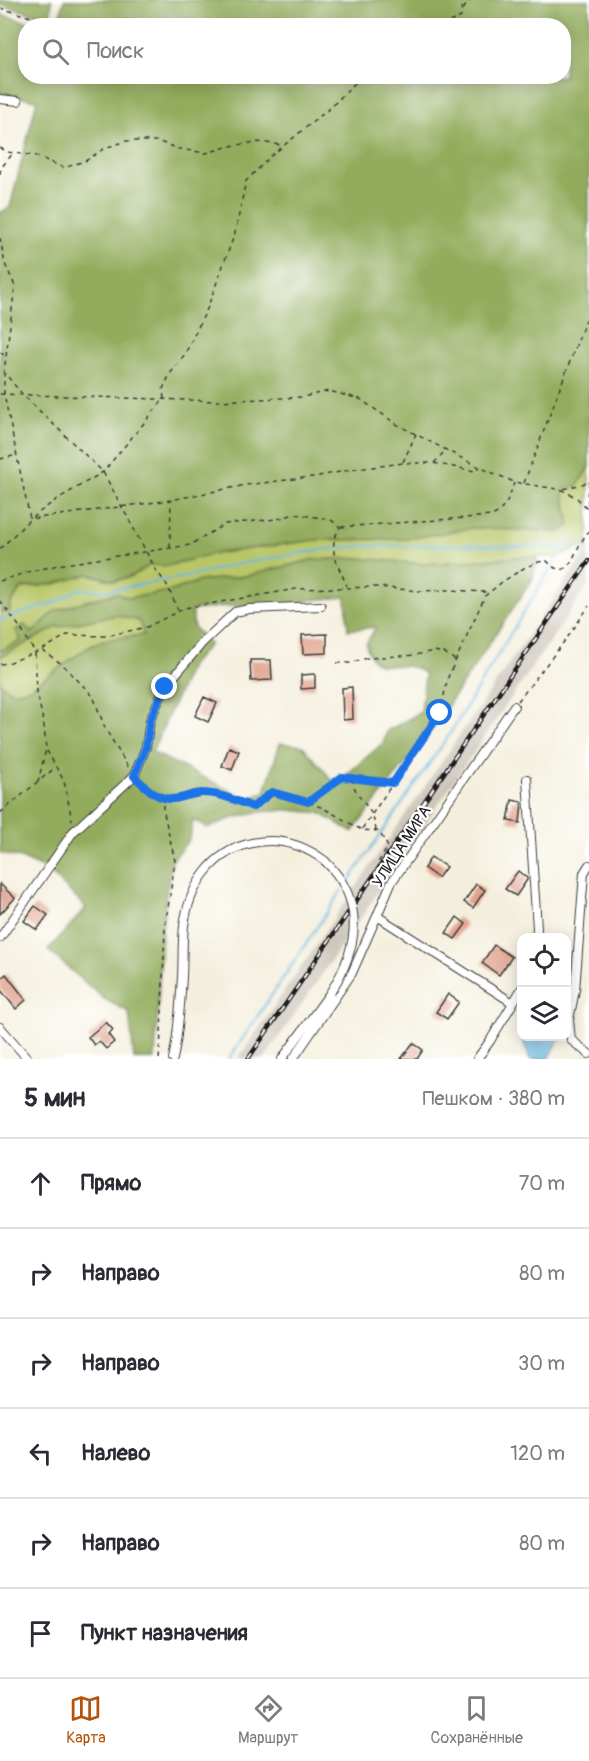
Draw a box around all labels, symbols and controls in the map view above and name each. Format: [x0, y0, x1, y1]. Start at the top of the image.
search box [18, 18, 571, 84]
icon: search [39, 35, 72, 68]
text: Поиск [87, 37, 144, 65]
route end [151, 673, 177, 699]
route start [426, 699, 452, 725]
street label: УЛИЦА МИРА [368, 802, 436, 891]
map controls [517, 933, 571, 1041]
button: locate [517, 933, 571, 987]
button: layers [517, 987, 571, 1041]
text: 5 мин [24, 1082, 85, 1114]
text: Пешком · 380 m [423, 1086, 565, 1111]
icon: ahead [24, 1167, 57, 1200]
text: Прямо [81, 1169, 141, 1197]
text: 70 m [519, 1171, 565, 1196]
icon: right [24, 1257, 57, 1290]
text: Направо [81, 1259, 160, 1287]
text: 80 m [519, 1261, 565, 1286]
icon: right [24, 1347, 57, 1380]
text: Направо [81, 1349, 160, 1377]
text: 30 m [518, 1351, 565, 1376]
icon: left [24, 1437, 57, 1470]
text: Налево [81, 1439, 150, 1467]
text: 120 m [510, 1441, 565, 1466]
icon: right [24, 1527, 57, 1560]
text: Направо [81, 1529, 160, 1557]
text: 80 m [519, 1531, 565, 1556]
icon: arrive [24, 1617, 57, 1650]
text: Пункт назначения [81, 1619, 248, 1647]
tab: Карта [66, 1692, 106, 1748]
tab: Маршрут [238, 1692, 298, 1748]
tab: Сохранённые [431, 1692, 523, 1748]

